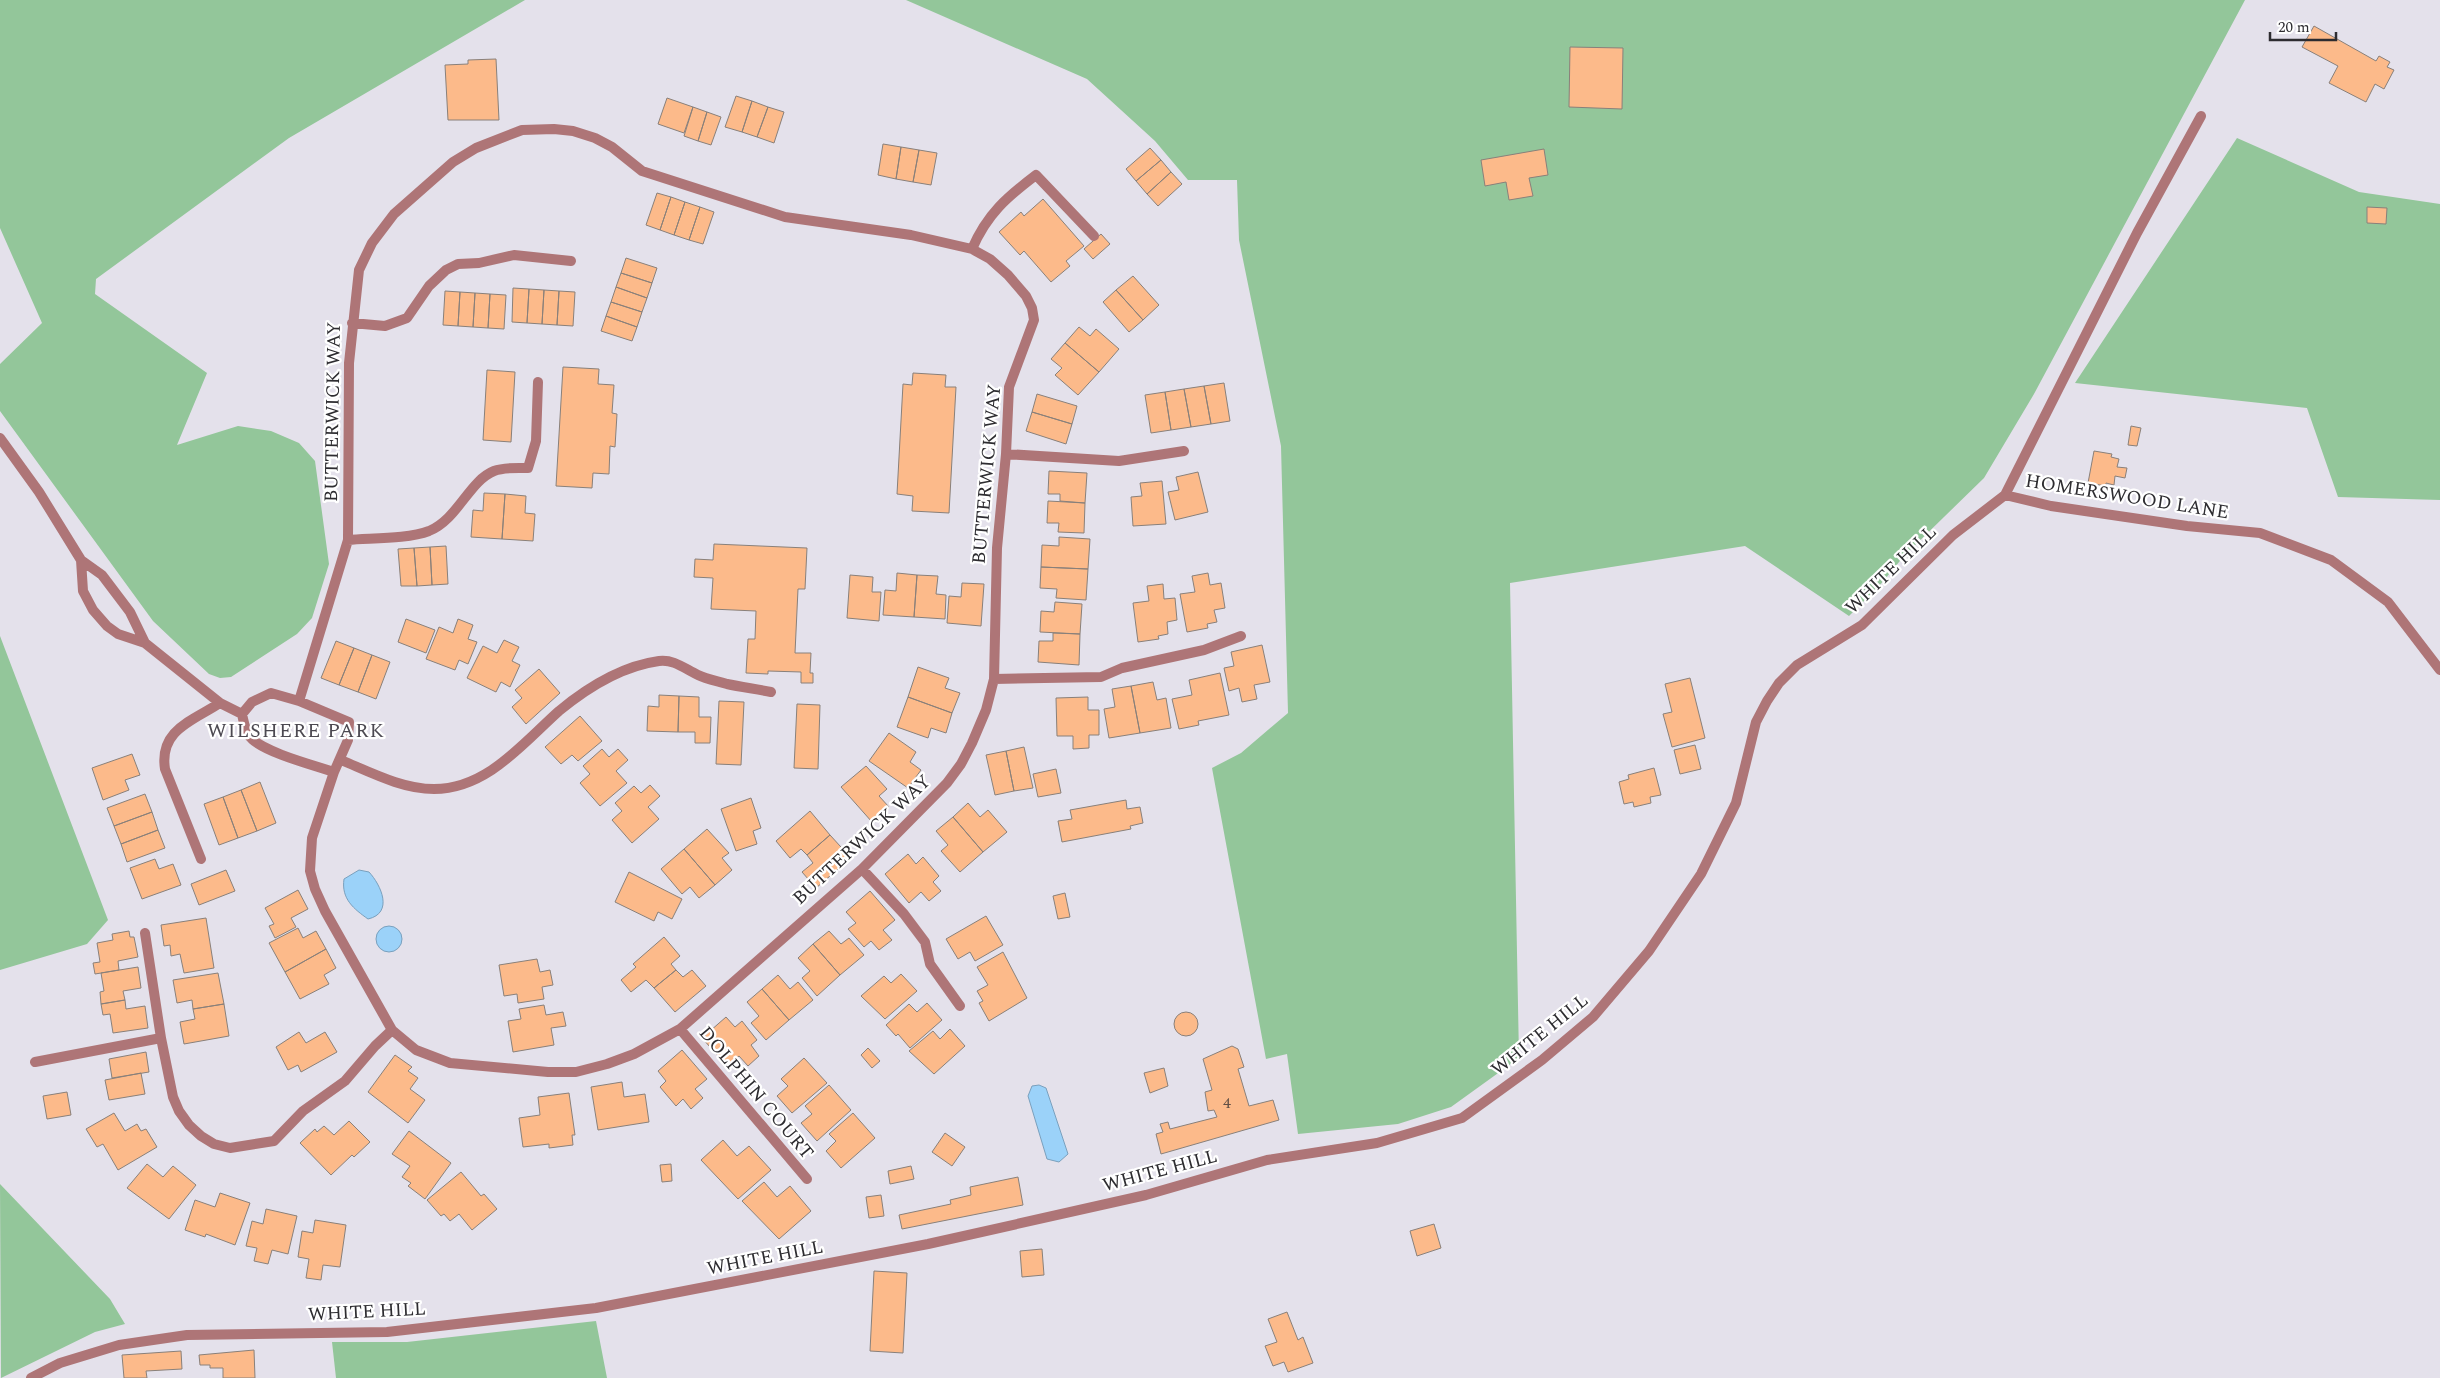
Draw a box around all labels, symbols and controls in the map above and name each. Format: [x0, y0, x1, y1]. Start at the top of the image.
scale bar [2270, 10, 2336, 42]
text: 20 m [2278, 16, 2310, 39]
street label: BUTTERWICK WAY [317, 321, 349, 503]
street label: BUTTERWICK WAY [965, 383, 1009, 565]
street label: HOMERSWOOD LANE [2023, 467, 2231, 527]
street label: WHITE HILL [1838, 519, 1944, 621]
district label: WILSHERE PARK [207, 716, 385, 746]
street label: BUTTERWICK WAY [786, 768, 938, 912]
street label: WHITE HILL [1485, 987, 1595, 1083]
street label: DOLPHIN COURT [691, 1020, 821, 1166]
house number: 4 [1223, 1091, 1231, 1115]
street label: WHITE HILL [1099, 1142, 1221, 1200]
street label: WHITE HILL [704, 1233, 826, 1283]
street label: WHITE HILL [307, 1294, 427, 1330]

